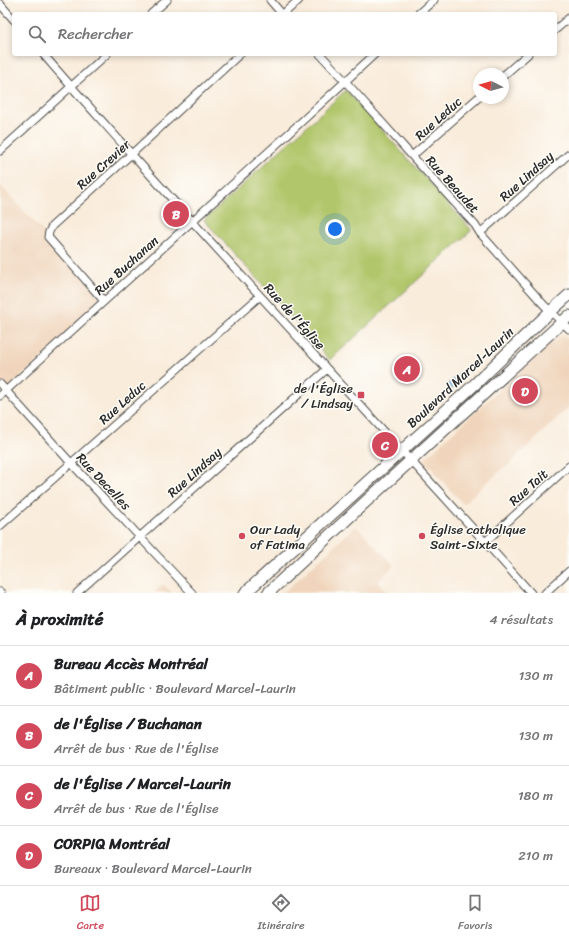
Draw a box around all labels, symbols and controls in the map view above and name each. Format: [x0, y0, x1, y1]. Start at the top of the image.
search box [12, 12, 557, 56]
text: Rechercher [58, 21, 133, 47]
icon: search [26, 23, 48, 45]
north arrow [473, 68, 509, 104]
street label: Rue Leduc [409, 91, 467, 146]
street label: Rue Crevier [71, 133, 136, 195]
street label: Rue Lindsay [494, 145, 559, 207]
street label: Rue Beaudet [420, 150, 485, 219]
pin: B [163, 199, 189, 229]
your location [325, 219, 345, 239]
street label: Rue Buchanan [89, 230, 164, 301]
street label: Rue de l'Église [258, 278, 331, 355]
street label: Boulevard Marcel-Laurin [401, 321, 519, 434]
pin: A [394, 354, 420, 384]
street label: Rue Leduc [93, 375, 151, 430]
pin: D [512, 376, 538, 406]
place label: de l'Église / Lindsay [294, 377, 353, 415]
marker: de l'Église / Lindsay [356, 390, 366, 400]
pin: C [372, 430, 398, 460]
street label: Rue Lindsay [162, 441, 227, 503]
street label: Rue Decelles [71, 447, 137, 516]
street label: Rue Tait [503, 463, 554, 511]
place label: Our Lady of Fatima [250, 518, 306, 556]
place label: Église catholique Saint-Sixte [430, 518, 526, 556]
marker: Our Lady of Fatima [237, 531, 247, 541]
marker: Église catholique Saint-Sixte [417, 531, 427, 541]
text: À proximité [16, 604, 103, 634]
text: 4 résultats [490, 608, 553, 631]
text: Bureau Accès Montréal [54, 651, 208, 677]
text: A [25, 664, 33, 687]
text: 130 m [519, 664, 553, 687]
text: Bâtiment public · Boulevard Marcel-Laurin [54, 677, 296, 700]
text: de l'Église / Buchanan [54, 711, 202, 737]
text: B [25, 724, 33, 747]
text: 130 m [519, 724, 553, 747]
text: Arrêt de bus · Rue de l'Église [54, 737, 219, 760]
text: de l'Église / Marcel-Laurin [54, 771, 231, 797]
text: C [25, 784, 33, 807]
text: 180 m [518, 784, 553, 807]
text: Arrêt de bus · Rue de l'Église [54, 797, 219, 820]
text: CORPIQ Montréal [54, 831, 170, 857]
text: D [25, 844, 33, 867]
text: 210 m [518, 844, 553, 867]
text: Bureaux · Boulevard Marcel-Laurin [54, 857, 252, 880]
tab: Carte [77, 892, 104, 935]
tab: Itinéraire [258, 892, 305, 935]
tab: Favoris [458, 892, 492, 935]

